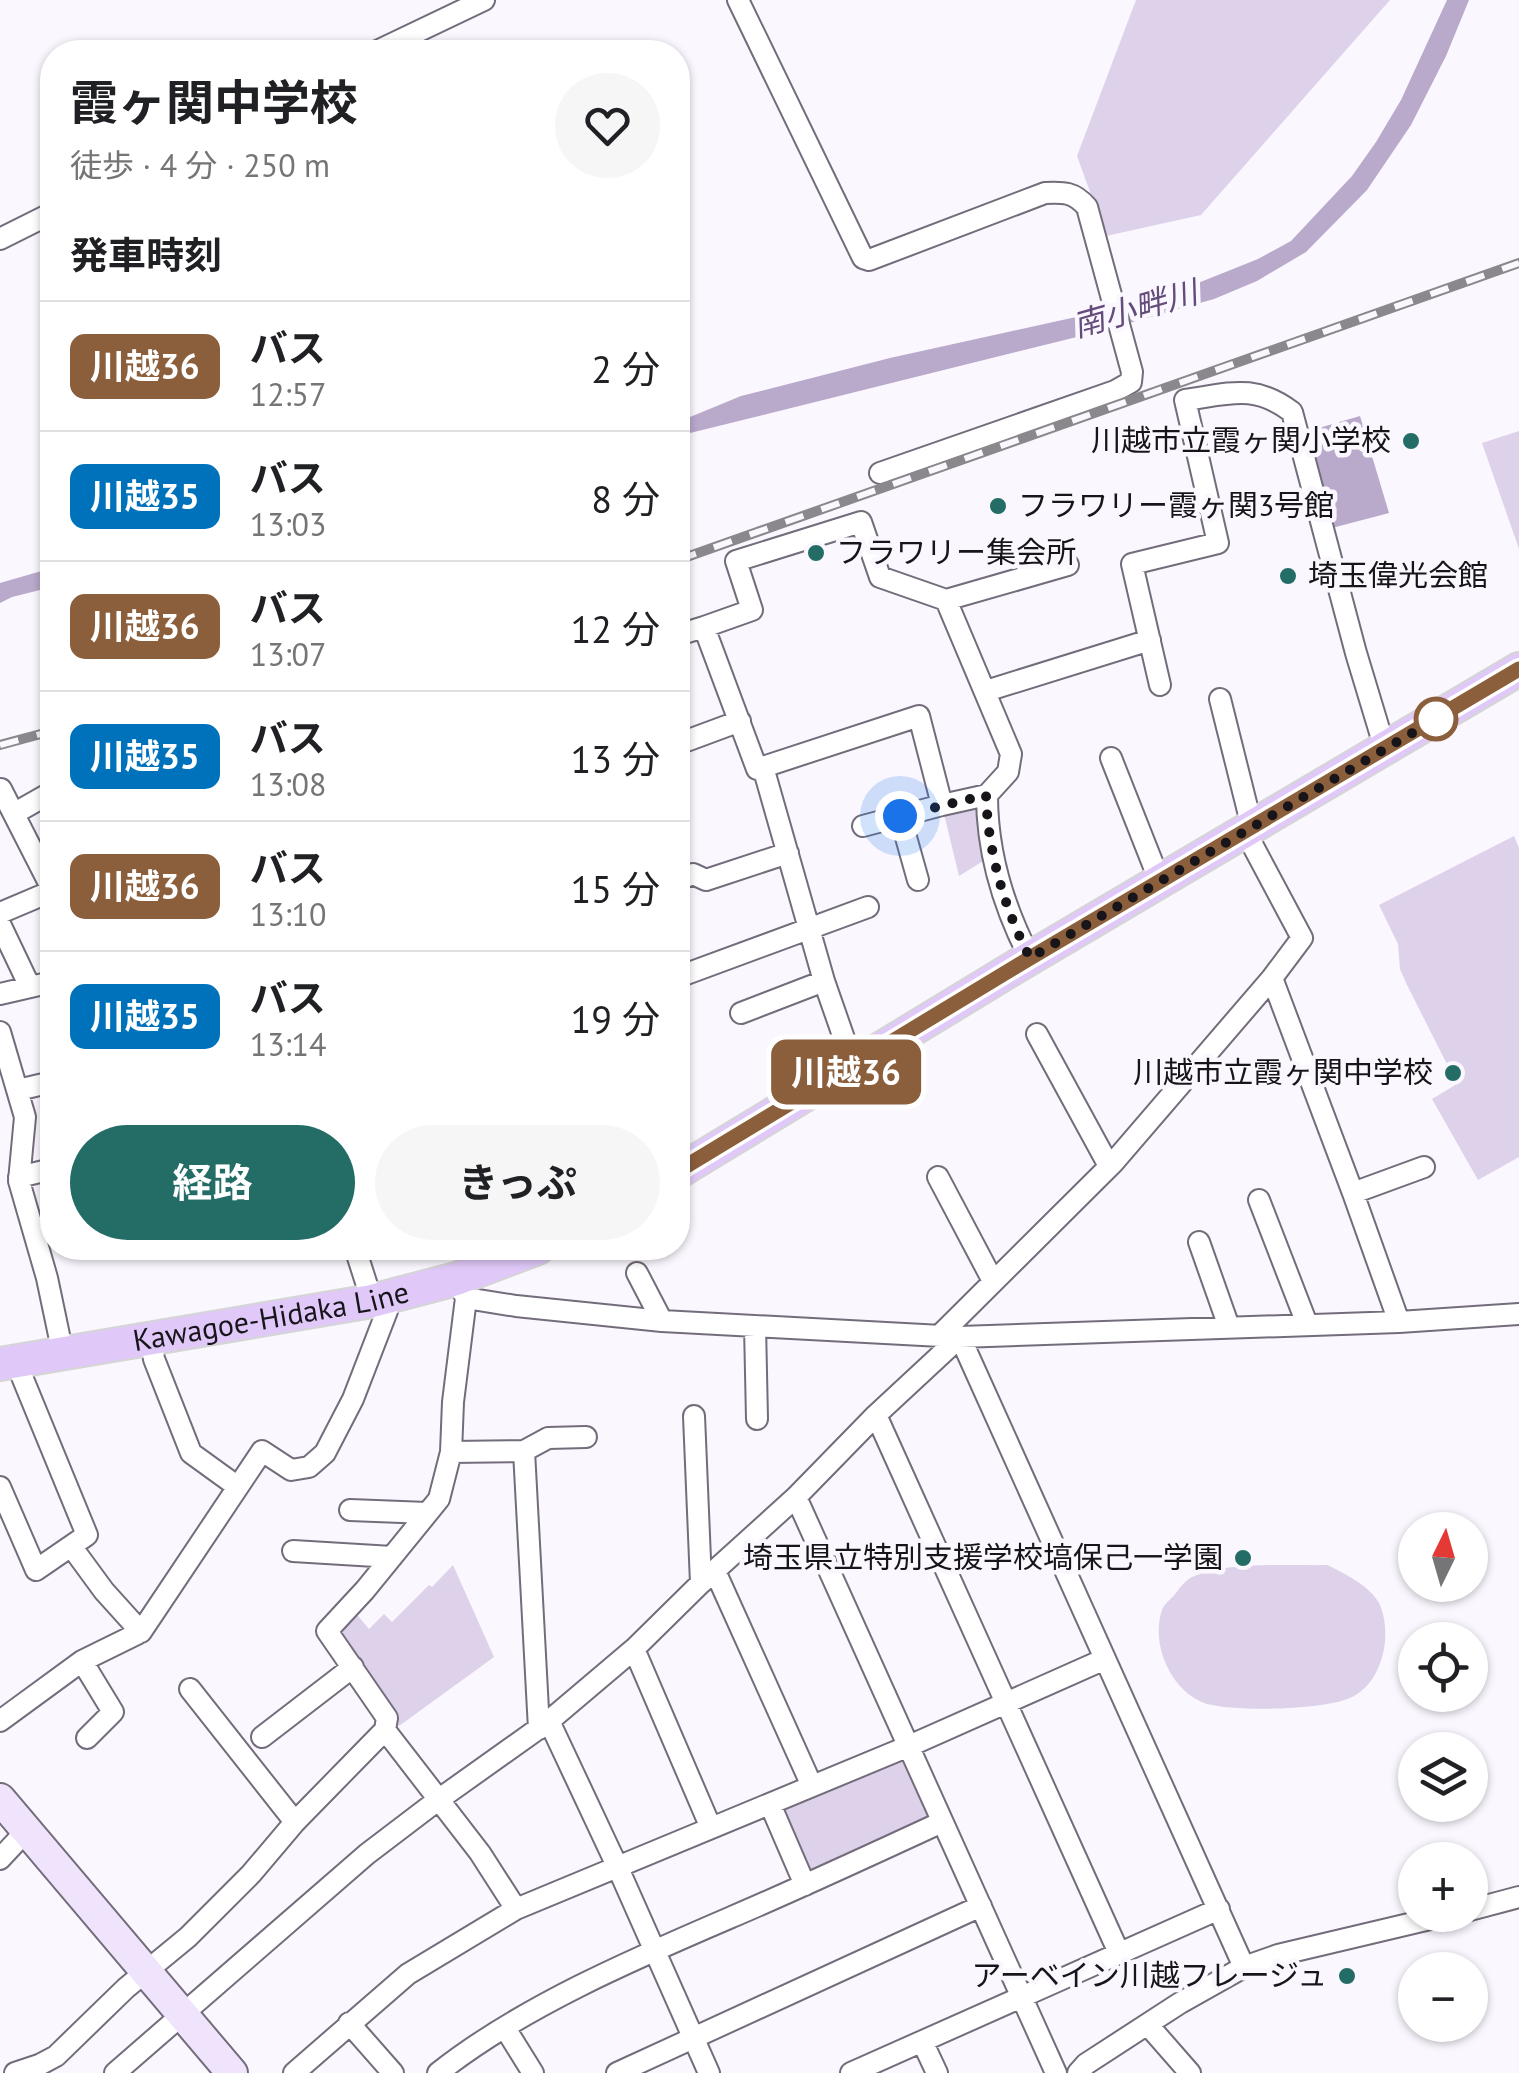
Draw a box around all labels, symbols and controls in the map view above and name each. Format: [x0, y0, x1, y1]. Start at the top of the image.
text: 霞ヶ関中学校 [70, 71, 358, 133]
button: heart [555, 73, 660, 178]
text: 徒歩 · 4 分 · 250 m [70, 144, 330, 186]
text: 発車時刻 [70, 230, 222, 279]
water label: 南小畔川 [1067, 269, 1205, 346]
text: バス [250, 323, 326, 372]
text: 川越36 [90, 343, 200, 389]
text: 2 分 [591, 344, 660, 393]
text: 12:57 [250, 373, 326, 415]
place label: 川越市立霞ヶ関小学校 [1091, 420, 1391, 459]
marker: 川越市立霞ヶ関小学校 [1400, 430, 1422, 452]
text: バス [250, 453, 326, 502]
text: 川越35 [90, 473, 200, 519]
text: 8 分 [591, 474, 660, 523]
place label: フラワリー霞ヶ関3号館 [1018, 485, 1334, 524]
marker: フラワリー霞ヶ関3号館 [987, 495, 1009, 517]
text: 13:03 [250, 503, 326, 545]
place label: フラワリー集会所 [836, 532, 1076, 571]
marker: フラワリー集会所 [805, 542, 827, 564]
place label: 埼玉偉光会館 [1308, 555, 1488, 594]
marker: 埼玉偉光会館 [1277, 565, 1299, 587]
text: バス [250, 583, 326, 632]
text: 川越36 [90, 603, 200, 649]
text: 12 分 [570, 604, 660, 653]
text: 13:07 [250, 633, 326, 675]
unlabelled marker [1415, 698, 1457, 740]
text: バス [250, 713, 326, 762]
text: 川越35 [90, 733, 200, 779]
text: 13 分 [570, 734, 660, 783]
text: 13:08 [250, 763, 326, 805]
your location [875, 791, 925, 841]
text: バス [250, 843, 326, 892]
text: 川越36 [90, 863, 200, 909]
text: 15 分 [570, 864, 660, 913]
text: 13:10 [250, 893, 326, 935]
text: バス [250, 973, 326, 1022]
text: 川越35 [90, 993, 200, 1039]
text: 19 分 [570, 994, 660, 1043]
text: 13:14 [250, 1023, 326, 1065]
line badge: 川越36 [776, 1040, 916, 1104]
text: 川越36 [791, 1049, 901, 1095]
place label: 川越市立霞ヶ関中学校 [1133, 1052, 1433, 1091]
marker: 川越市立霞ヶ関中学校 [1442, 1062, 1464, 1084]
button: 経路 [70, 1125, 355, 1240]
button: きっぷ [375, 1125, 660, 1240]
street label: Kawagoe-Hidaka Line [130, 1271, 413, 1359]
north arrow [1398, 1512, 1488, 1602]
map controls [1398, 1512, 1488, 2042]
place label: 埼玉県立特別支援学校塙保己一学園 [743, 1537, 1223, 1576]
marker: 埼玉県立特別支援学校塙保己一学園 [1232, 1547, 1254, 1569]
button: locate [1398, 1622, 1488, 1712]
button: layers [1398, 1732, 1488, 1822]
button: + [1398, 1842, 1488, 1932]
button: − [1398, 1952, 1488, 2042]
place label: アーベイン川越フレージュ [972, 1955, 1327, 1994]
marker: アーベイン川越フレージュ [1336, 1965, 1358, 1987]

